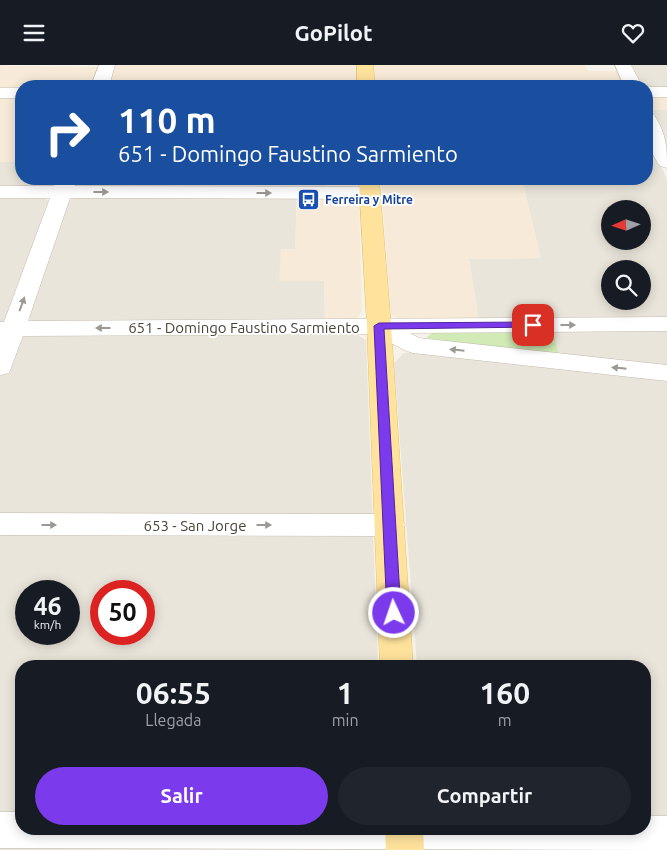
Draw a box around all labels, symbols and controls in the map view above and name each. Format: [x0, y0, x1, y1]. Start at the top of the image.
icon: menu [20, 19, 48, 47]
icon: heart [619, 19, 647, 47]
text: GoPilot [295, 20, 372, 45]
icon: right [35, 100, 100, 165]
text: 110 m [118, 100, 216, 140]
text: 651 - Domingo Faustino Sarmiento [118, 141, 458, 166]
bus stop icon: Ferreira y Mitre [297, 187, 321, 211]
one-way arrow [93, 188, 109, 196]
one-way arrow [256, 189, 272, 197]
place label: Ferreira y Mitre [325, 193, 413, 206]
north arrow [601, 200, 651, 250]
map controls [601, 200, 651, 310]
button: search [601, 260, 651, 310]
one-way arrow [19, 297, 26, 312]
pin [512, 304, 554, 346]
icon: arrive [519, 311, 547, 339]
street label: 651 - Domingo Faustino Sarmiento [128, 319, 360, 336]
one-way arrow [560, 321, 576, 329]
one-way arrow [95, 324, 111, 332]
one-way arrow [449, 346, 465, 354]
one-way arrow [610, 364, 626, 372]
street label: 653 - San Jorge [144, 517, 246, 534]
one-way arrow [41, 521, 57, 529]
one-way arrow [256, 521, 272, 529]
speed limit sign: 50 [90, 580, 155, 645]
position arrow [367, 586, 419, 638]
text: 46 [33, 592, 62, 620]
text: km/h [34, 618, 61, 631]
text: 06:55 [136, 676, 211, 710]
text: 1 [337, 676, 354, 710]
text: 160 [479, 676, 530, 710]
text: Llegada [145, 711, 201, 729]
text: min [332, 711, 359, 729]
text: m [498, 711, 512, 729]
button: Salir [35, 767, 328, 825]
button: Compartir [338, 767, 631, 825]

